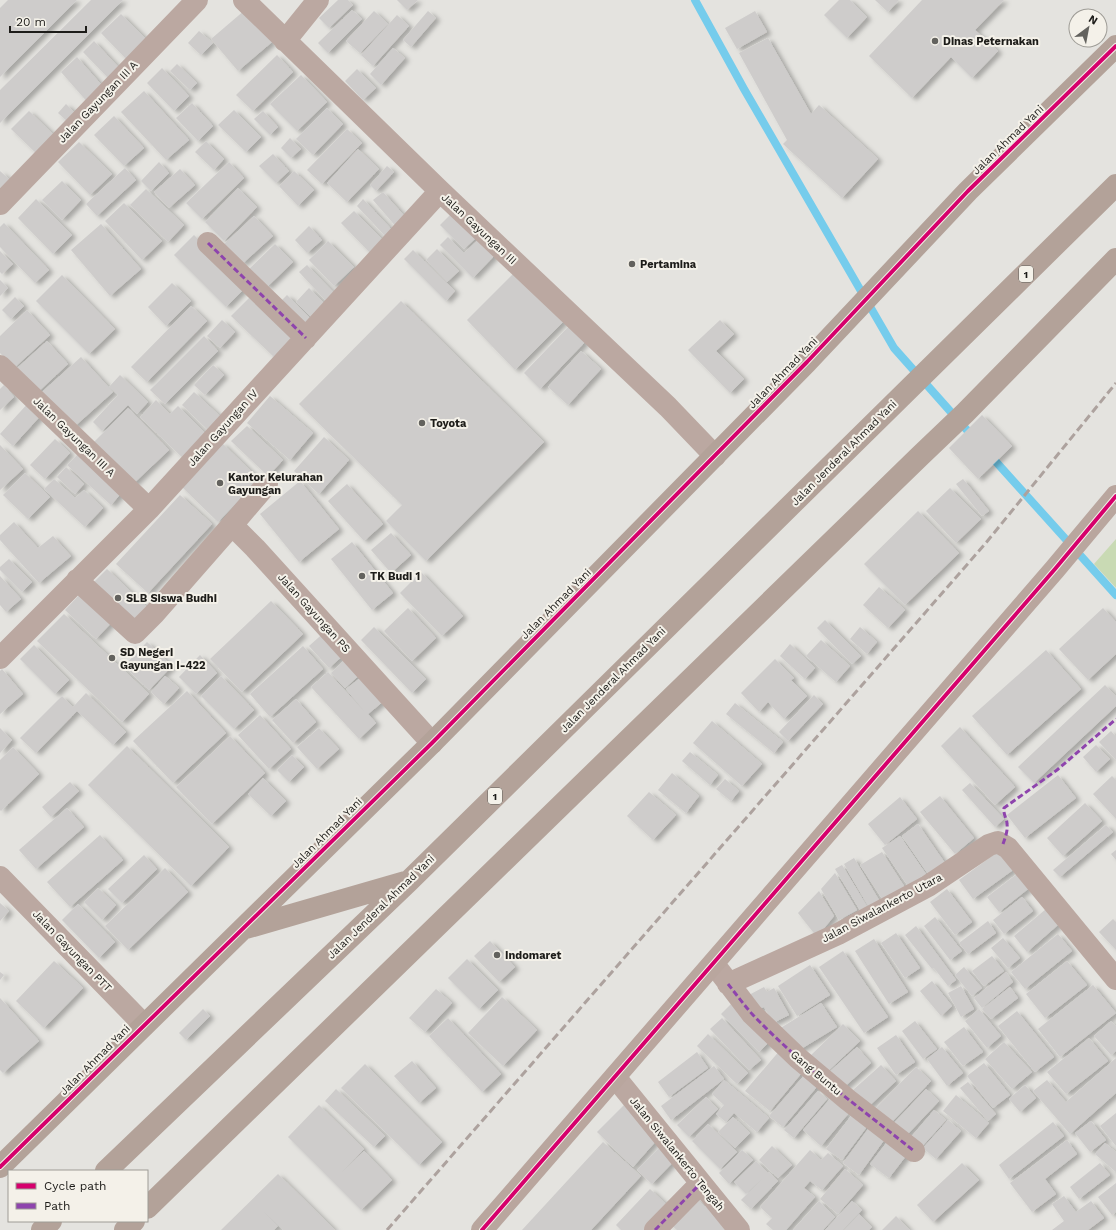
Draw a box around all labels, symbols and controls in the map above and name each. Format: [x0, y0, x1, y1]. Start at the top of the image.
scale bar [10, 8, 86, 34]
north arrow [1068, 8, 1108, 48]
text: N [1086, 12, 1100, 28]
text: 20 m [16, 15, 46, 29]
place label: Dinas Peternakan [943, 35, 1039, 48]
marker: Dinas Peternakan [930, 36, 940, 46]
street label: Jalan Gayungan III A [56, 58, 140, 146]
street label: Jalan Ahmad Yani [970, 103, 1046, 177]
street label: Jalan Gayungan III [439, 191, 519, 267]
place label: Pertamina [640, 258, 697, 271]
marker: Pertamina [627, 259, 637, 269]
road number: 1 [1019, 266, 1033, 282]
street label: Jalan Ahmad Yani [746, 335, 820, 411]
street label: Jalan Gayungan IV [185, 387, 261, 469]
street label: Jalan Gayungan III A [30, 395, 118, 479]
street label: Jalan Jenderal Ahmad Yani [789, 398, 899, 508]
place label: Toyota [430, 417, 467, 430]
marker: Toyota [417, 418, 427, 428]
place label: Kantor Kelurahan Gayungan [228, 471, 323, 497]
marker: Kantor Kelurahan Gayungan [215, 478, 225, 488]
street label: Jalan Ahmad Yani [518, 566, 594, 642]
place label: TK Budi 1 [370, 570, 420, 583]
street label: Jalan Gayungan PS [275, 571, 353, 655]
marker: TK Budi 1 [357, 571, 367, 581]
place label: SLB Siswa Budhi [126, 592, 217, 605]
marker: SLB Siswa Budhi [113, 593, 123, 603]
street label: Jalan Jenderal Ahmad Yani [558, 625, 668, 735]
place label: SD Negeri Gayungan I-422 [120, 646, 206, 672]
marker: SD Negeri Gayungan I-422 [107, 653, 117, 663]
road number: 1 [488, 788, 502, 804]
street label: Jalan Ahmad Yani [289, 795, 365, 871]
street label: Jalan Jenderal Ahmad Yani [325, 852, 437, 962]
street label: Jalan Siwalankerto Utara [819, 871, 945, 945]
street label: Jalan Gayungan PTT [30, 908, 114, 995]
place label: Indomaret [505, 949, 561, 962]
marker: Indomaret [492, 950, 502, 960]
street label: Jalan Ahmad Yani [57, 1022, 133, 1098]
street label: Gang Buntu [788, 1048, 844, 1098]
street label: Jalan Siwalankerto Tengah [627, 1094, 727, 1214]
legend [8, 1170, 148, 1222]
text: Cycle path [44, 1179, 106, 1193]
text: Path [44, 1199, 70, 1213]

